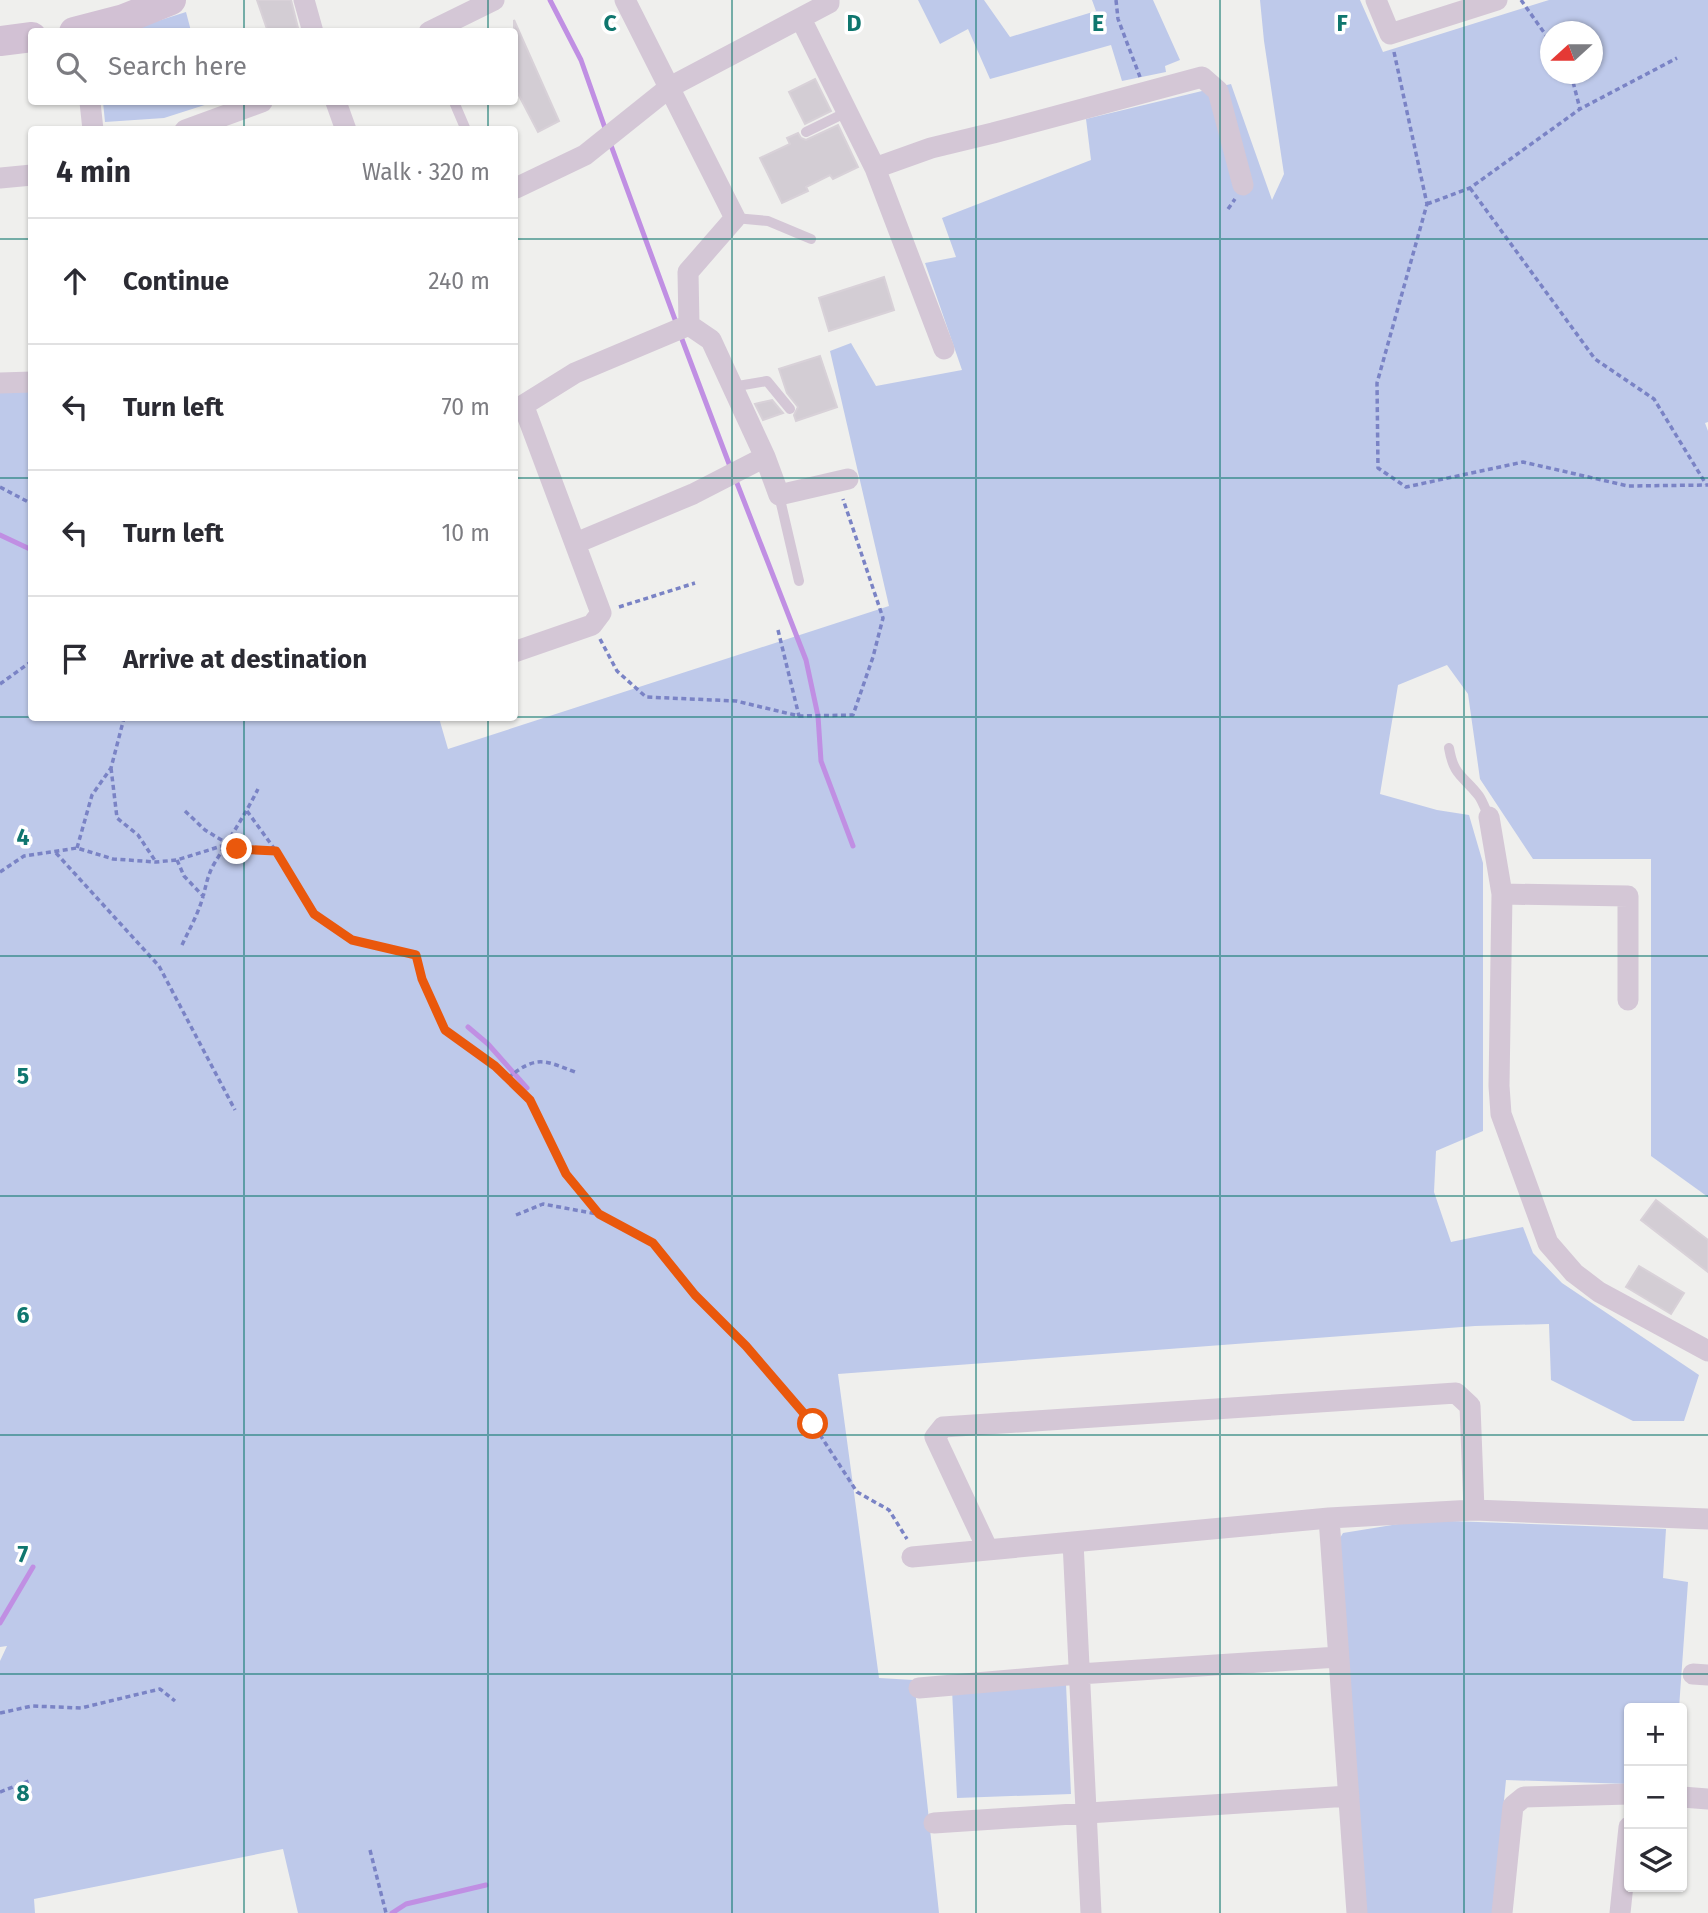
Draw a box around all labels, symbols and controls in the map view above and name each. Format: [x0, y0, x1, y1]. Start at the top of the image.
text: C [603, 9, 617, 37]
text: D [847, 9, 862, 37]
text: E [1092, 9, 1104, 37]
text: F [1336, 9, 1348, 37]
north arrow [1540, 21, 1603, 84]
search box [28, 28, 518, 105]
icon: search [52, 48, 90, 86]
text: Search here [108, 51, 247, 82]
text: 4 min [56, 154, 131, 190]
text: Walk · 320 m [362, 158, 490, 186]
icon: ahead [56, 262, 94, 300]
text: Continue [123, 266, 229, 297]
text: 240 m [428, 267, 490, 295]
icon: left [56, 388, 94, 426]
text: Turn left [123, 392, 224, 423]
text: 70 m [441, 393, 490, 421]
icon: left [56, 514, 94, 552]
text: Turn left [123, 518, 224, 549]
text: 10 m [441, 519, 490, 547]
icon: arrive [56, 640, 94, 678]
text: Arrive at destination [123, 644, 367, 675]
text: 4 [17, 823, 30, 851]
route end [221, 833, 252, 864]
text: 5 [17, 1062, 29, 1090]
text: 6 [17, 1301, 30, 1329]
route start [797, 1408, 828, 1439]
text: 7 [18, 1540, 29, 1568]
map controls [1624, 1703, 1687, 1892]
button: + [1624, 1703, 1687, 1766]
button: − [1624, 1766, 1687, 1829]
text: 8 [16, 1779, 30, 1807]
button: layers [1624, 1829, 1687, 1892]

